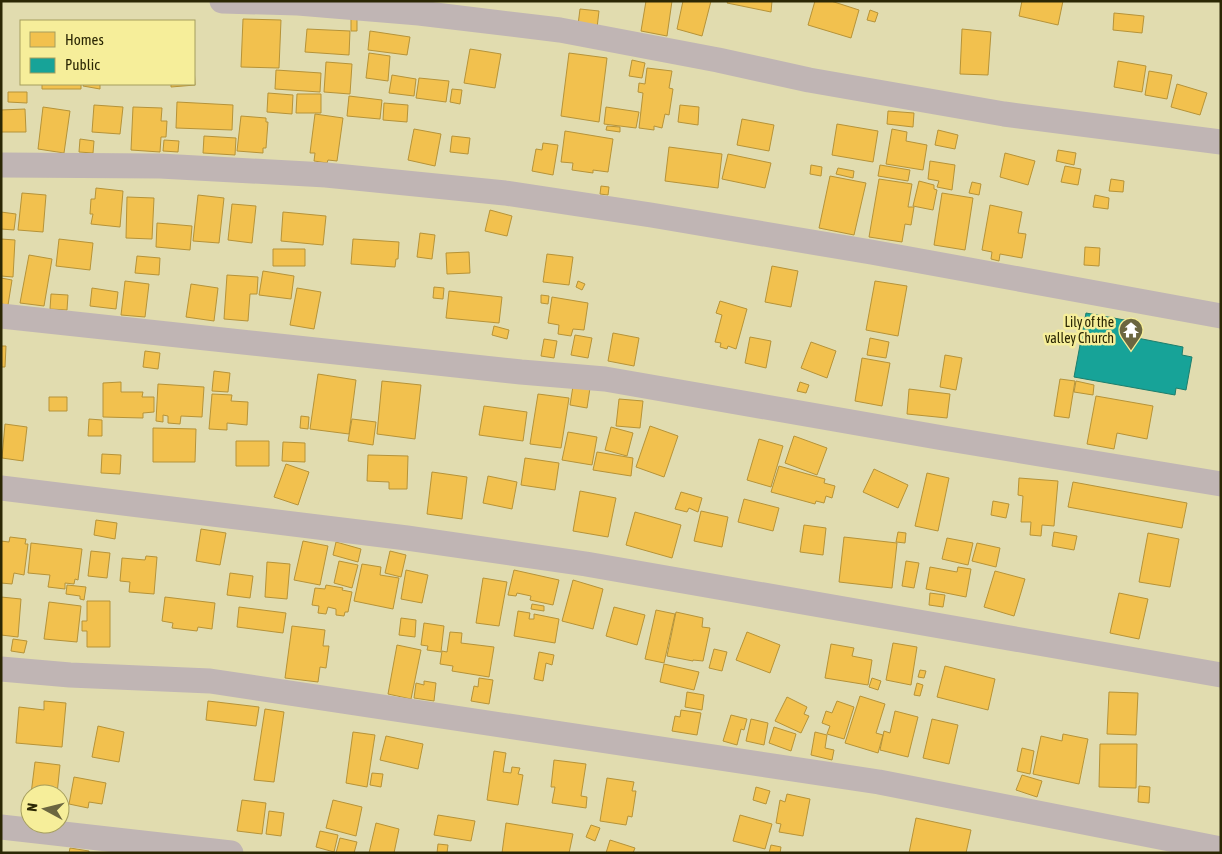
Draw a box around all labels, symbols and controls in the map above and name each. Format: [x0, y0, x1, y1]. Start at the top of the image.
legend [20, 20, 195, 85]
text: Homes [65, 31, 104, 48]
text: Public [65, 56, 100, 73]
place label: Lily of the valley Church [1045, 314, 1114, 346]
temple icon: Lily of the valley Church [1118, 317, 1144, 351]
north arrow [20, 784, 70, 834]
text: N [24, 802, 41, 812]

